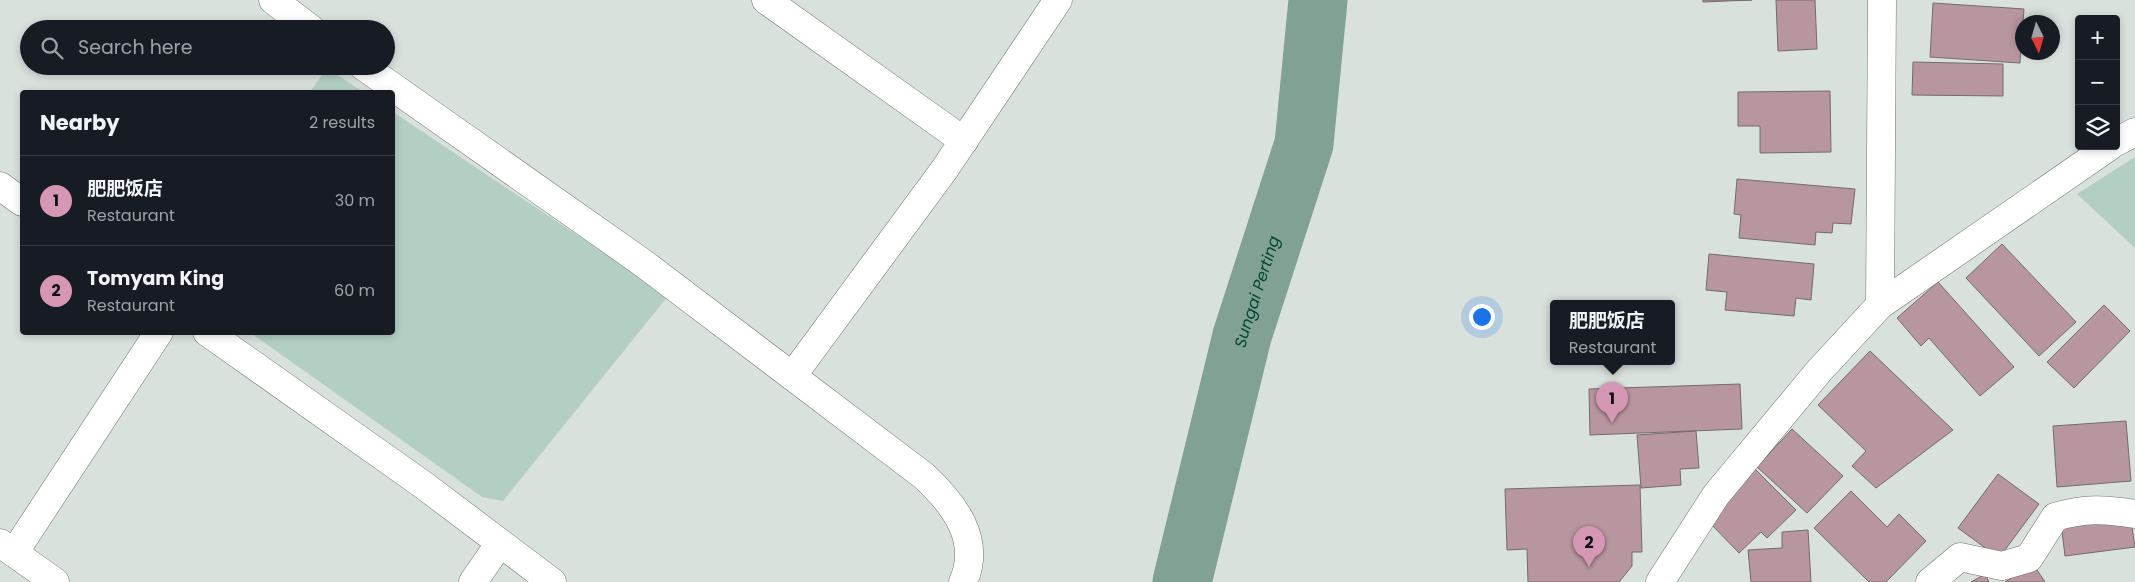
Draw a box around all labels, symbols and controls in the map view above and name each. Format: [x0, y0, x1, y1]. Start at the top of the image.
north arrow [2015, 15, 2060, 60]
map controls [2075, 15, 2120, 150]
button: + [2075, 15, 2120, 60]
search box [20, 20, 395, 75]
icon: search [38, 34, 66, 62]
text: Search here [78, 34, 192, 61]
button: − [2075, 60, 2120, 105]
button: layers [2075, 105, 2120, 150]
text: Nearby [40, 108, 120, 137]
text: 2 results [309, 111, 375, 134]
text: 肥肥饭店 [87, 175, 163, 202]
text: 1 [53, 189, 59, 212]
text: 30 m [335, 189, 375, 212]
text: Restaurant [87, 204, 175, 227]
water label: Sungai Perting [1228, 232, 1285, 350]
text: Tomyam King [87, 265, 224, 292]
text: 2 [51, 279, 61, 302]
text: 60 m [334, 279, 375, 302]
text: Restaurant [87, 294, 175, 317]
popup [1550, 300, 1675, 365]
your location [1469, 304, 1495, 330]
text: 肥肥饭店 [1569, 307, 1645, 334]
text: Restaurant [1569, 336, 1656, 359]
pin: 1 [1596, 382, 1628, 423]
pin: 2 [1573, 526, 1605, 567]

